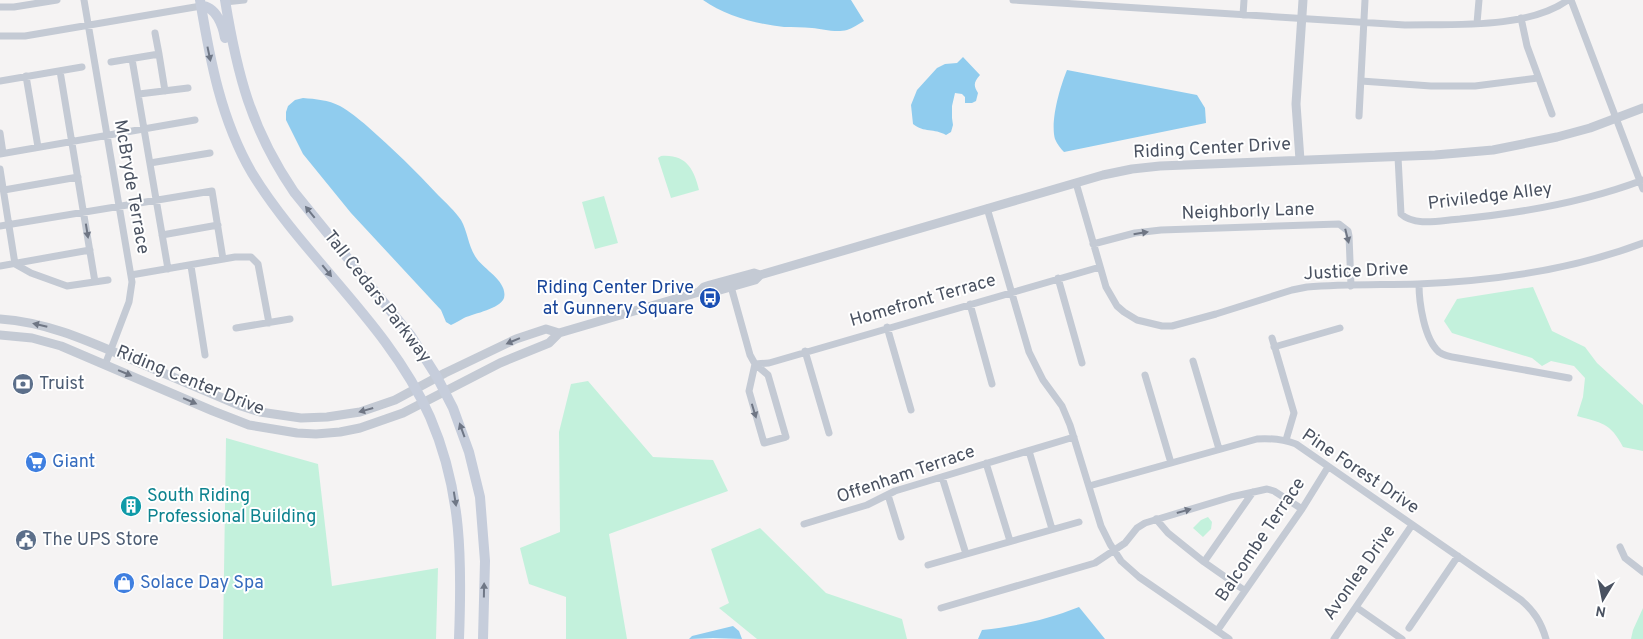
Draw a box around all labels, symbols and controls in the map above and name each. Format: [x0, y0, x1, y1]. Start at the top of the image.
one-way arrow [206, 47, 214, 63]
street label: McBryde Terrace [108, 118, 154, 256]
street label: Riding Center Drive [1133, 133, 1291, 165]
street label: Priviledge Alley [1426, 178, 1554, 216]
street label: Neighborly Lane [1181, 198, 1315, 226]
one-way arrow [305, 206, 316, 219]
one-way arrow [83, 223, 91, 239]
street label: Tall Cedars Parkway [318, 226, 436, 368]
one-way arrow [1133, 228, 1149, 236]
one-way arrow [1343, 228, 1351, 244]
street label: Justice Drive [1303, 258, 1409, 286]
one-way arrow [322, 264, 333, 277]
street label: Homefront Terrace [847, 269, 999, 333]
place label: Riding Center Drive at Gunnery Square [536, 277, 694, 321]
bus stop icon: Riding Center Drive at Gunnery Square [698, 286, 722, 310]
one-way arrow [33, 321, 48, 329]
one-way arrow [506, 337, 520, 345]
street label: Riding Center Drive [113, 341, 267, 421]
one-way arrow [118, 370, 132, 378]
bank icon: Truist [11, 372, 35, 396]
place label: Truist [39, 373, 85, 396]
one-way arrow [183, 398, 197, 406]
one-way arrow [751, 404, 759, 419]
one-way arrow [359, 407, 374, 415]
one-way arrow [458, 423, 465, 438]
street label: Pine Forest Drive [1297, 424, 1423, 520]
street label: Offenham Terrace [834, 441, 978, 509]
supermarket icon: Giant [24, 450, 48, 474]
place label: Giant [52, 451, 95, 474]
street label: Balcombe Terrace [1211, 473, 1311, 607]
place label: South Riding Professional Building [147, 485, 316, 529]
one-way arrow [451, 492, 459, 508]
building icon: South Riding Professional Building [119, 494, 143, 518]
one-way arrow [1177, 506, 1192, 514]
street label: Avonlea Drive [1319, 521, 1401, 625]
public building icon: The UPS Store [14, 528, 38, 552]
place label: The UPS Store [42, 529, 159, 552]
shop icon: Solace Day Spa [112, 571, 136, 595]
place label: Solace Day Spa [140, 572, 264, 595]
north arrow [1578, 574, 1628, 624]
one-way arrow [480, 582, 488, 598]
text: N [1595, 601, 1607, 620]

